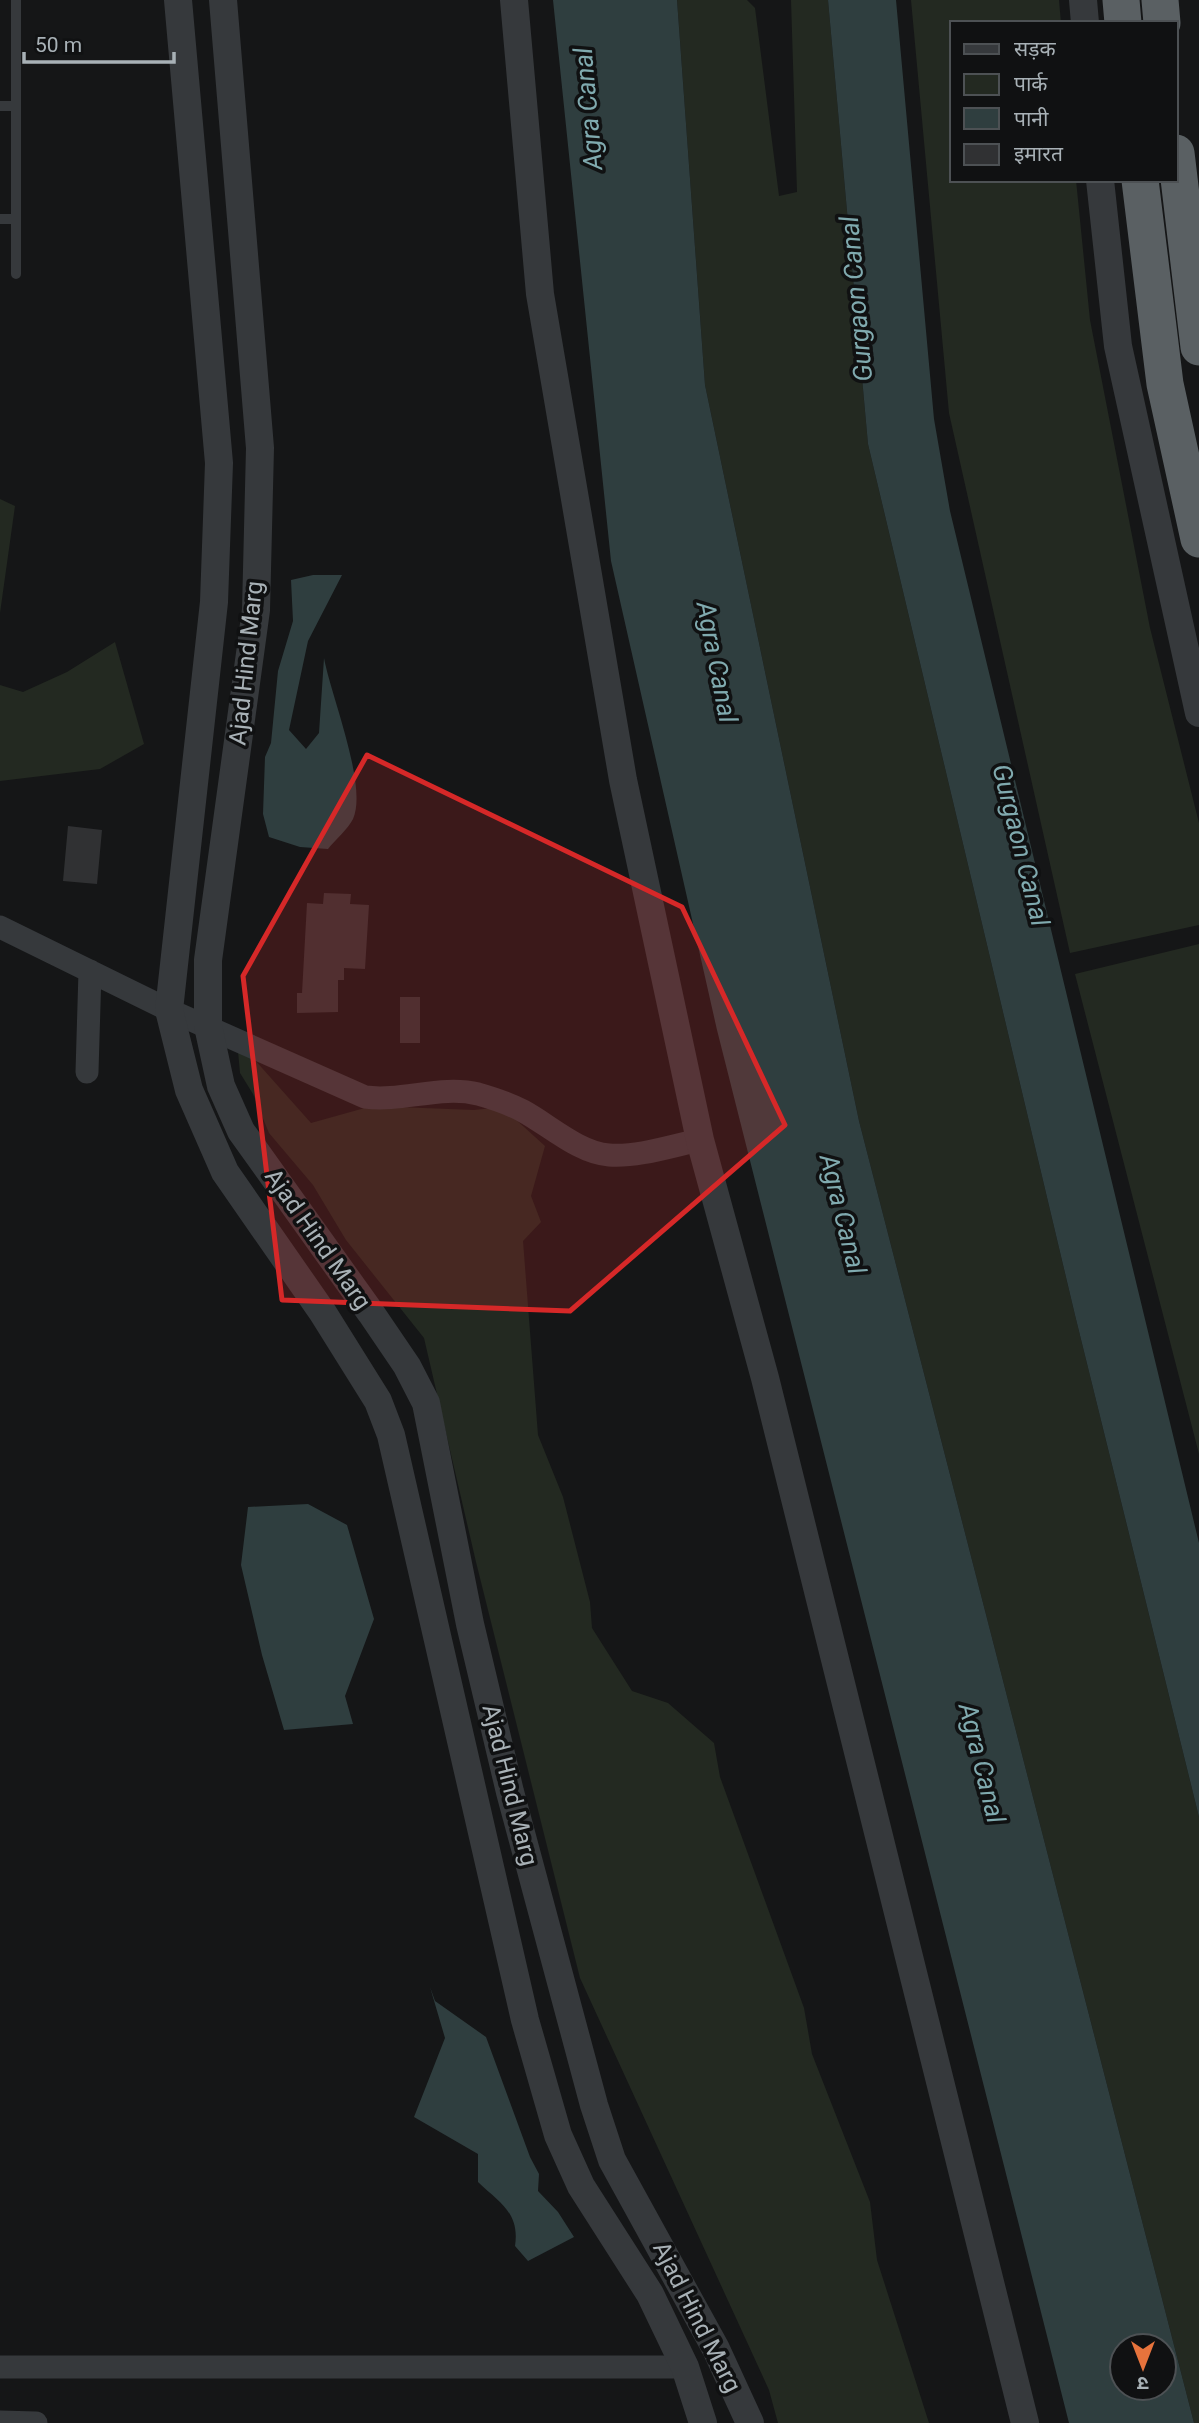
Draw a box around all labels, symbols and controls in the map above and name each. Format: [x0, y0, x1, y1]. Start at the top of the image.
scale bar [24, 21, 175, 65]
legend [950, 21, 1178, 182]
text: 50 m [35, 33, 82, 57]
text: सड़क [1014, 37, 1056, 61]
water label: Agra Canal [568, 46, 608, 173]
text: पार्क [1014, 72, 1048, 96]
text: पानी [1014, 107, 1049, 131]
text: इमारत [1014, 142, 1064, 166]
water label: Gurgaon Canal [834, 214, 878, 383]
street label: Ajad Hind Marg [223, 579, 269, 747]
water label: Agra Canal [690, 597, 744, 726]
water label: Gurgaon Canal [986, 761, 1056, 930]
water label: Agra Canal [813, 1149, 873, 1278]
street label: Ajad Hind Marg [259, 1163, 377, 1315]
water label: Agra Canal [952, 1698, 1012, 1827]
street label: Ajad Hind Marg [476, 1702, 544, 1868]
street label: Ajad Hind Marg [647, 2237, 747, 2397]
north arrow [1108, 2332, 1178, 2402]
text: उ [1137, 2372, 1149, 2395]

